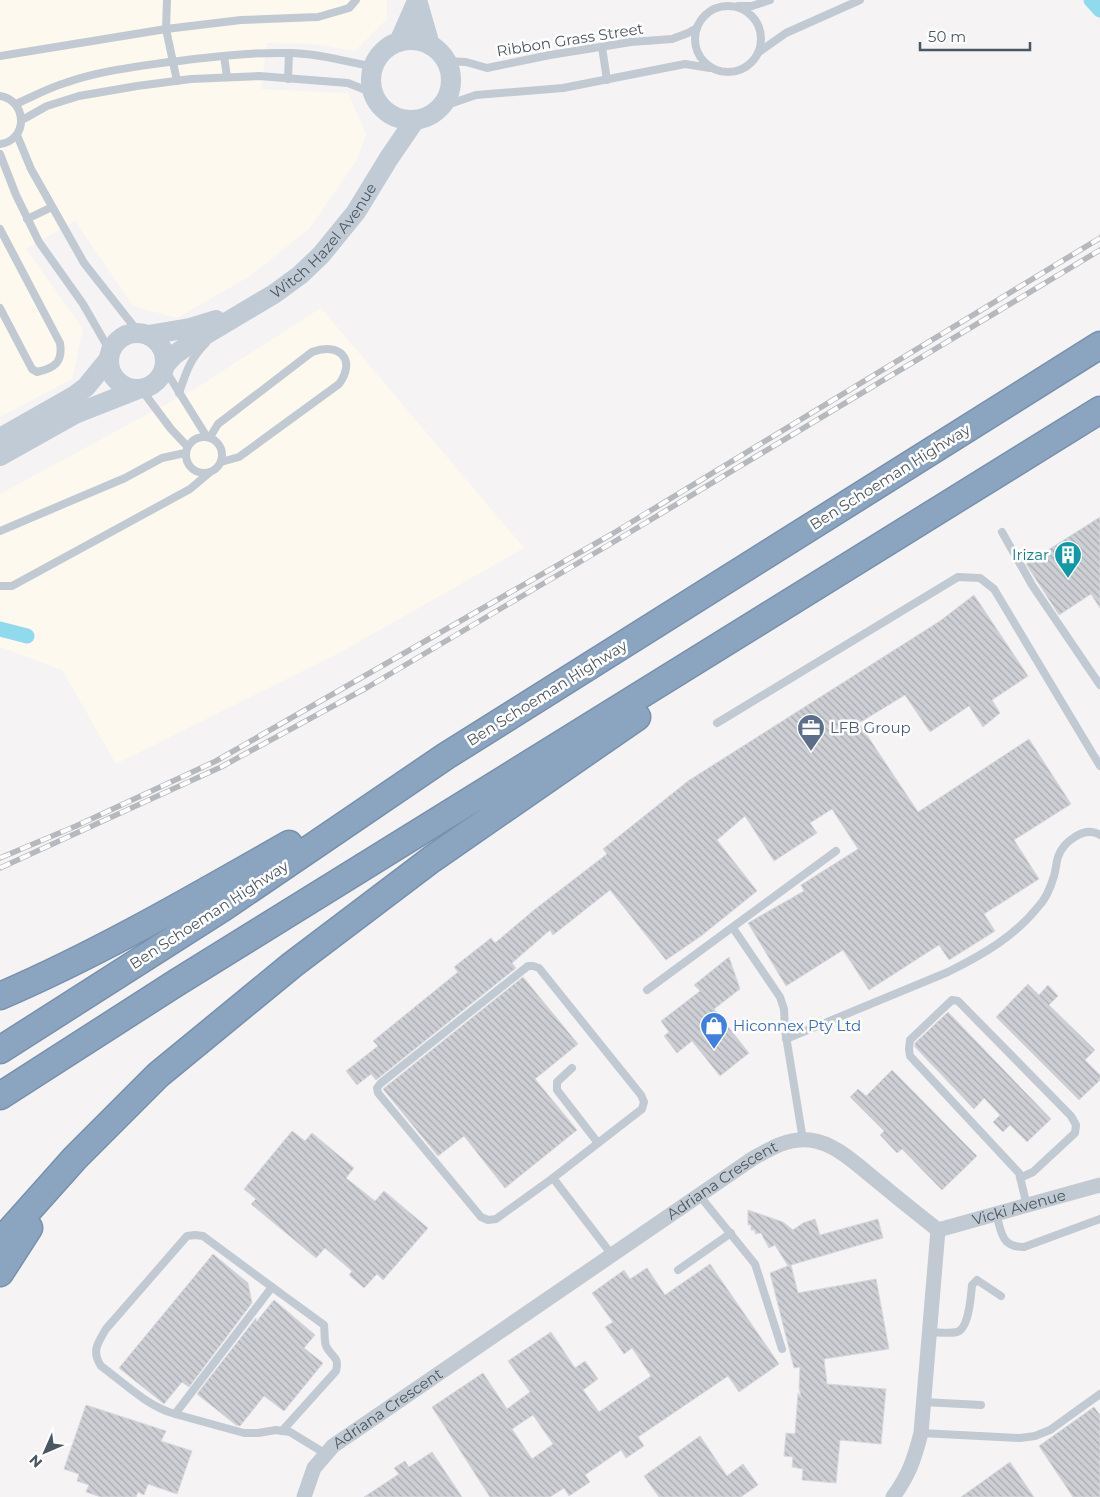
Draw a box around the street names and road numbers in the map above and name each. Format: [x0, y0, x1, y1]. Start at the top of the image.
street label: Ribbon Grass Street [495, 19, 645, 61]
street label: Witch Hazel Avenue [266, 179, 380, 302]
street label: Ben Schoeman Highway [806, 419, 974, 534]
street label: Ben Schoeman Highway [463, 635, 631, 750]
street label: Ben Schoeman Highway [126, 856, 292, 973]
street label: Adriana Crescent [663, 1137, 780, 1224]
street label: Vicki Avenue [970, 1185, 1068, 1229]
street label: Adriana Crescent [329, 1364, 446, 1452]

